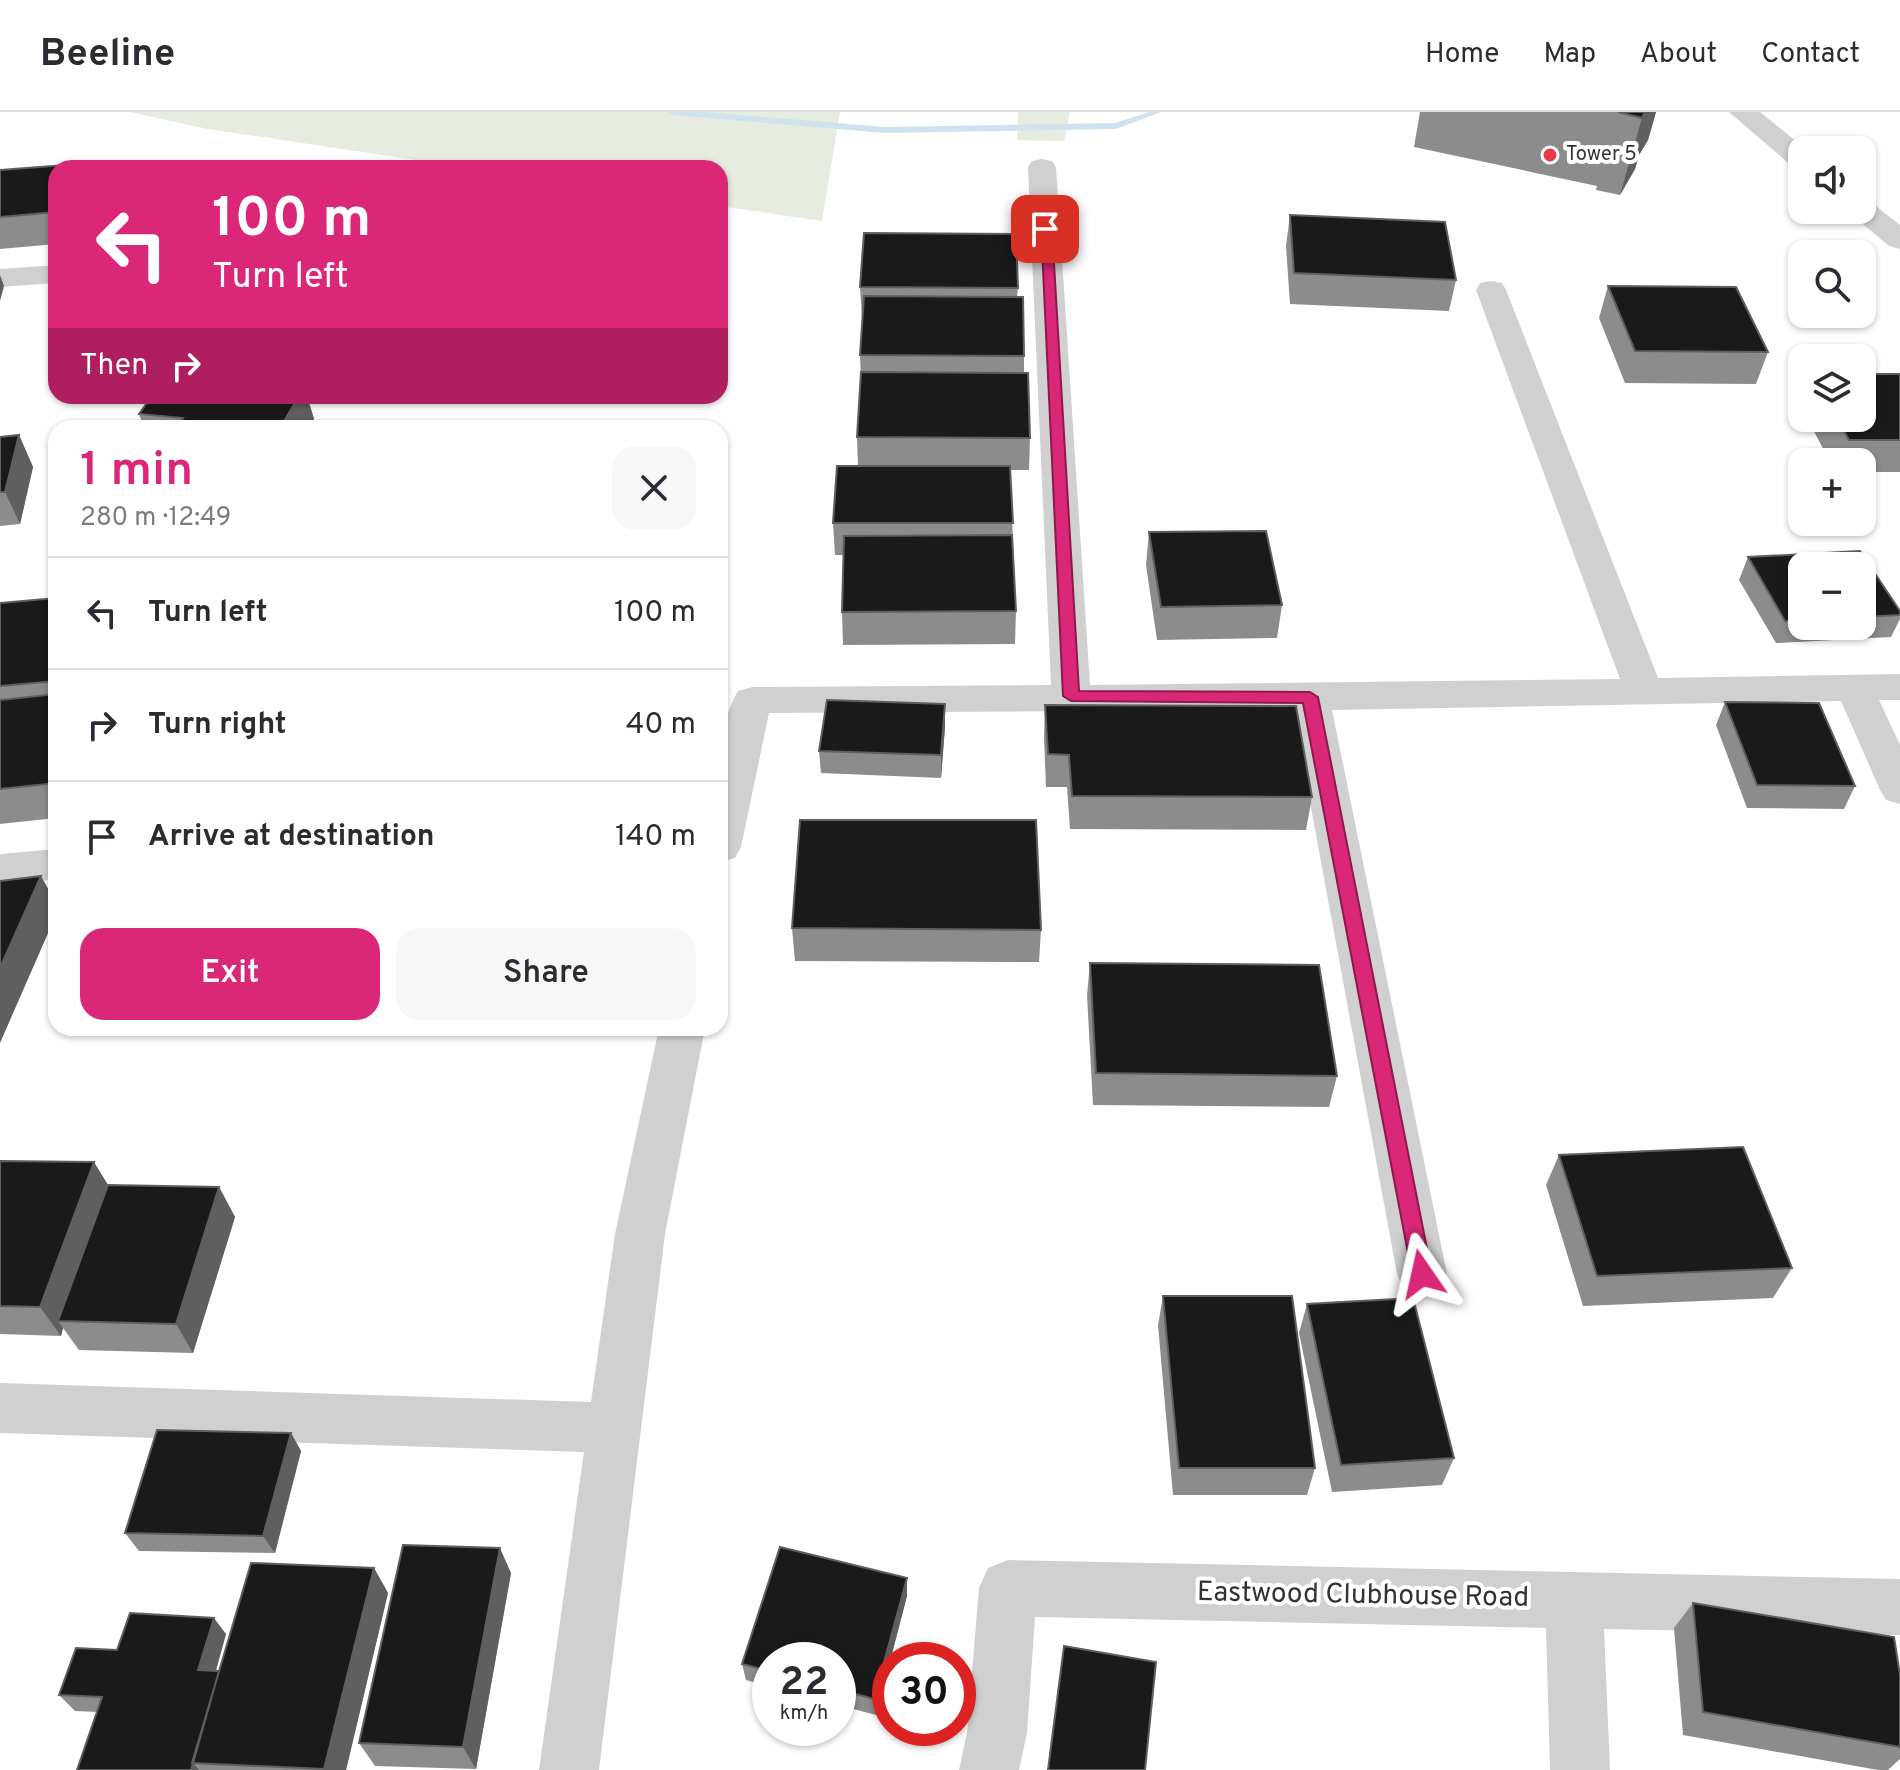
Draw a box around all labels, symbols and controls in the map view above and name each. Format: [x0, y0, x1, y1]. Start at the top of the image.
text: Beeline [40, 31, 175, 80]
text: Home [1425, 37, 1499, 73]
text: Map [1543, 37, 1596, 73]
text: About [1640, 37, 1717, 73]
text: Contact [1761, 37, 1860, 73]
map controls [1788, 136, 1876, 640]
button: sound [1788, 136, 1876, 224]
place label: Tower 5 [1566, 142, 1637, 168]
marker: Tower 5 [1541, 146, 1559, 164]
text: 100 m [212, 186, 371, 256]
icon: left [80, 192, 184, 296]
pin [1011, 195, 1079, 263]
icon: arrive [1023, 207, 1067, 251]
button: search [1788, 240, 1876, 328]
text: Turn left [212, 255, 349, 301]
icon: right [164, 344, 208, 388]
button: layers [1788, 344, 1876, 432]
text: Then [80, 348, 148, 385]
text: 1 min [80, 442, 193, 502]
button: close [612, 446, 696, 530]
button: + [1788, 448, 1876, 536]
text: 280 m · 12:49 [80, 502, 231, 535]
button: − [1788, 552, 1876, 640]
icon: left [80, 591, 124, 635]
text: Turn left [148, 595, 268, 632]
text: 100 m [614, 595, 696, 632]
icon: right [80, 703, 124, 747]
text: Turn right [148, 707, 286, 744]
text: 40 m [626, 707, 696, 744]
icon: arrive [80, 815, 124, 859]
text: Arrive at destination [148, 819, 434, 856]
text: 140 m [615, 819, 696, 856]
button: Exit [80, 928, 380, 1020]
button: Share [396, 928, 696, 1020]
position arrow [1380, 1232, 1464, 1316]
street label: Eastwood Clubhouse Road [1197, 1575, 1529, 1617]
speed limit sign: 30 [872, 1642, 976, 1746]
text: 22 [780, 1659, 828, 1709]
text: km/h [780, 1701, 828, 1727]

